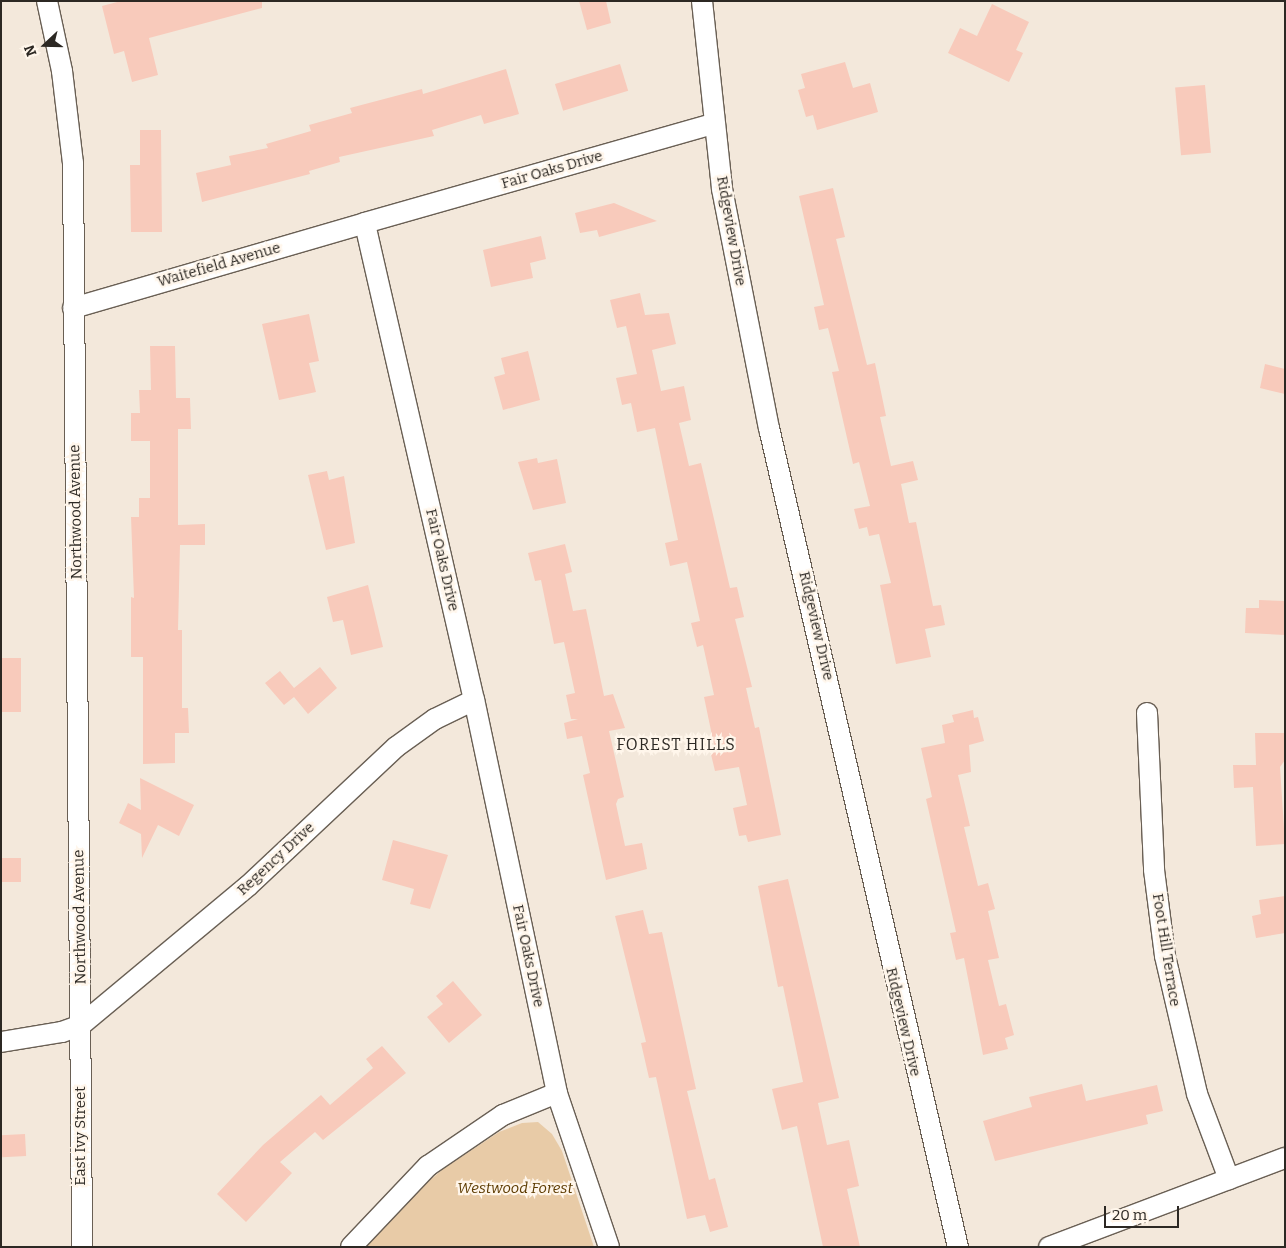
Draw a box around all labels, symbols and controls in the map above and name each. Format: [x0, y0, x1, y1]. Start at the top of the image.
north arrow [20, 20, 70, 70]
text: N [21, 42, 40, 59]
street label: Fair Oaks Drive [499, 147, 605, 193]
street label: Ridgeview Drive [712, 175, 750, 287]
street label: Waitefield Avenue [155, 239, 283, 291]
street label: Northwood Avenue [66, 444, 86, 580]
street label: Fair Oaks Drive [421, 507, 463, 613]
street label: Ridgeview Drive [795, 570, 837, 682]
district label: FOREST HILLS [615, 735, 737, 755]
street label: Regency Drive [234, 819, 318, 899]
street label: Northwood Avenue [70, 849, 90, 985]
street label: Foot Hill Terrace [1148, 892, 1184, 1008]
street label: Fair Oaks Drive [508, 903, 548, 1009]
street label: Ridgeview Drive [882, 966, 924, 1078]
street label: East Ivy Street [72, 1086, 90, 1186]
park label: Westwood Forest [457, 1180, 573, 1198]
scale bar [1106, 1196, 1181, 1228]
text: 20 m [1112, 1206, 1147, 1224]

